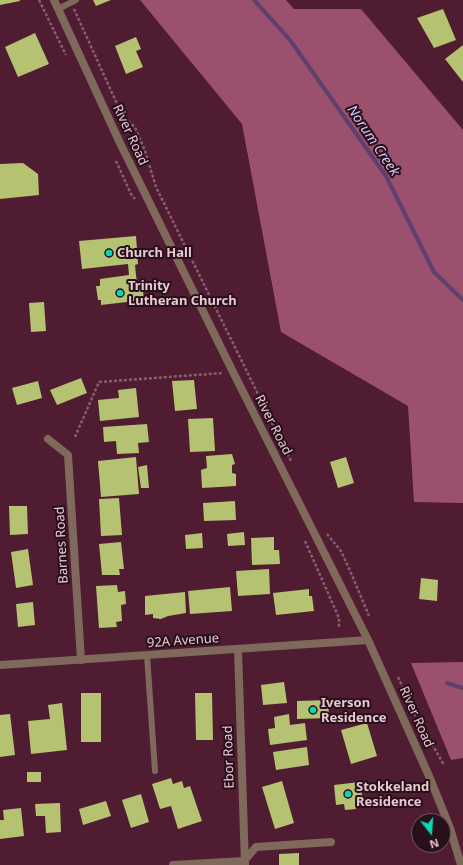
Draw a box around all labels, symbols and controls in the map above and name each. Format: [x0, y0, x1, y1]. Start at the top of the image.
street label: River Road [109, 102, 151, 168]
water label: Norum Creek [343, 102, 403, 180]
place label: Church Hall [117, 245, 192, 261]
marker: Church Hall [104, 248, 114, 258]
place label: Trinity Lutheran Church [128, 278, 237, 309]
marker: Trinity Lutheran Church [115, 288, 125, 298]
street label: River Road [251, 392, 295, 458]
street label: Barnes Road [52, 506, 72, 584]
street label: 92A Avenue [146, 631, 220, 651]
street label: River Road [396, 684, 436, 750]
place label: Iverson Residence [321, 695, 387, 726]
marker: Iverson Residence [308, 705, 318, 715]
street label: Ebor Road [220, 725, 238, 789]
place label: Stokkeland Residence [356, 779, 429, 810]
marker: Stokkeland Residence [343, 789, 353, 799]
north arrow [411, 813, 451, 853]
text: N [428, 836, 441, 852]

